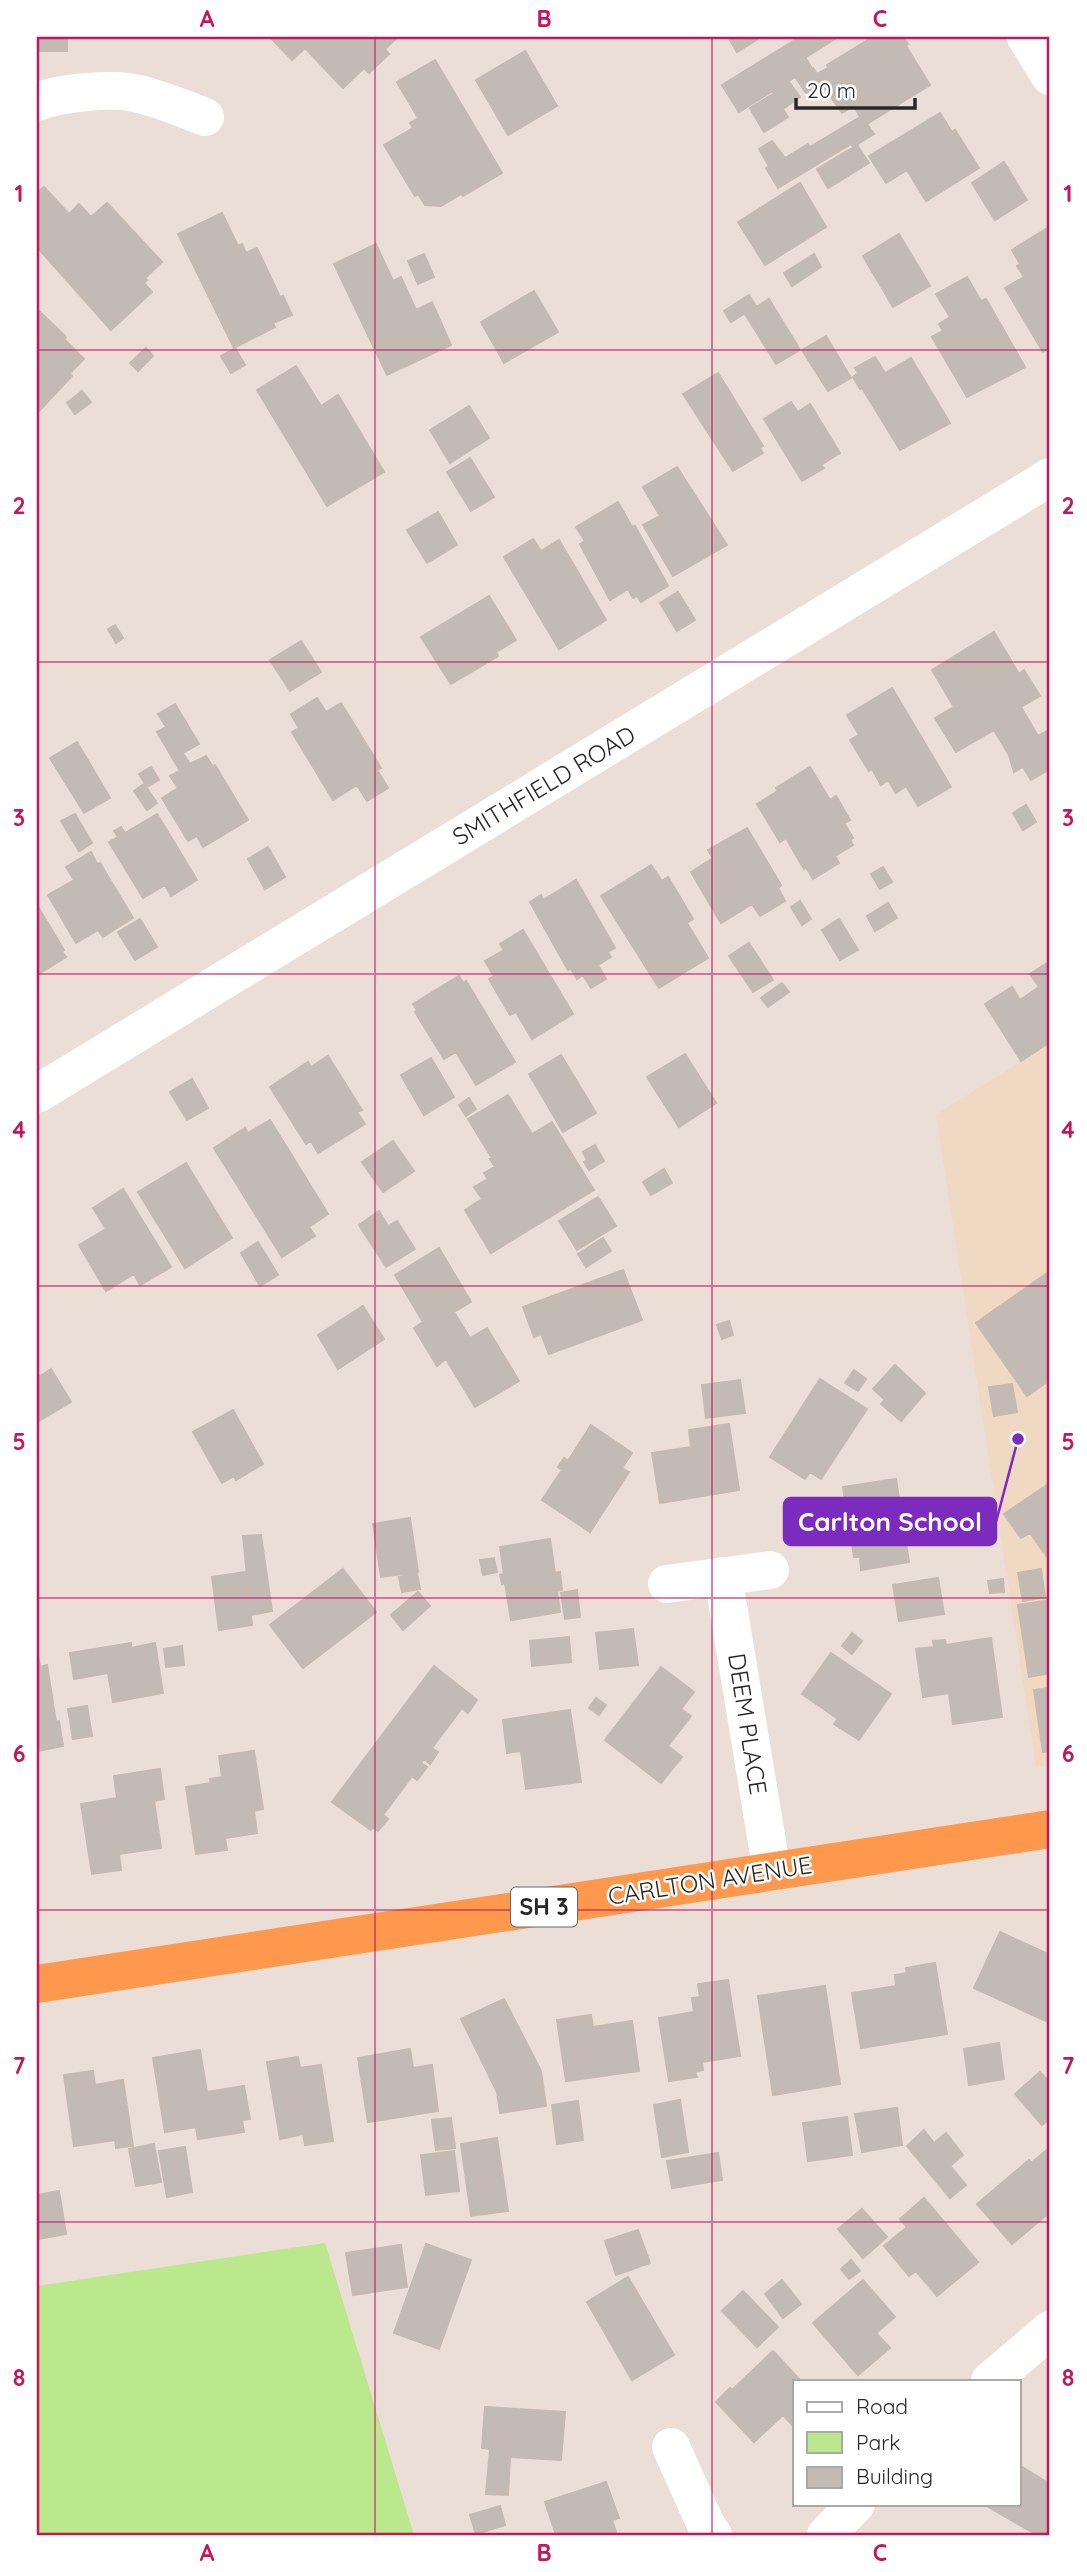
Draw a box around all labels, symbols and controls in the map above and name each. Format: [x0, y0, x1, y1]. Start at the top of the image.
text: A [200, 4, 215, 33]
text: B [536, 4, 552, 33]
text: C [873, 4, 887, 33]
scale bar [796, 66, 916, 110]
text: 20 m [807, 77, 856, 103]
text: 1 [15, 179, 23, 208]
text: 1 [1064, 179, 1072, 208]
text: 2 [12, 491, 26, 520]
text: 2 [1061, 491, 1075, 520]
street label: SMITHFIELD ROAD [447, 719, 640, 852]
text: 3 [13, 803, 25, 832]
text: 3 [1062, 803, 1074, 832]
text: 4 [12, 1115, 26, 1144]
text: 4 [1061, 1115, 1075, 1144]
text: 5 [12, 1427, 26, 1456]
text: 5 [1061, 1427, 1075, 1456]
callout: Carlton School [784, 1498, 996, 1545]
text: Carlton School [798, 1505, 982, 1538]
street label: DEEM PLACE [722, 1651, 774, 1797]
text: 6 [13, 1739, 25, 1768]
text: 6 [1062, 1739, 1074, 1768]
street label: CARLTON AVENUE [606, 1849, 814, 1911]
road number: SH 3 [511, 1888, 577, 1926]
text: 7 [13, 2051, 26, 2080]
text: 7 [1062, 2051, 1075, 2080]
text: 8 [13, 2363, 25, 2392]
text: 8 [1062, 2363, 1074, 2392]
legend [793, 2380, 1020, 2506]
text: Road [856, 2393, 908, 2419]
text: Park [856, 2429, 900, 2455]
text: Building [856, 2463, 933, 2489]
text: A [200, 2538, 215, 2567]
text: B [536, 2538, 552, 2567]
text: C [873, 2538, 887, 2567]

